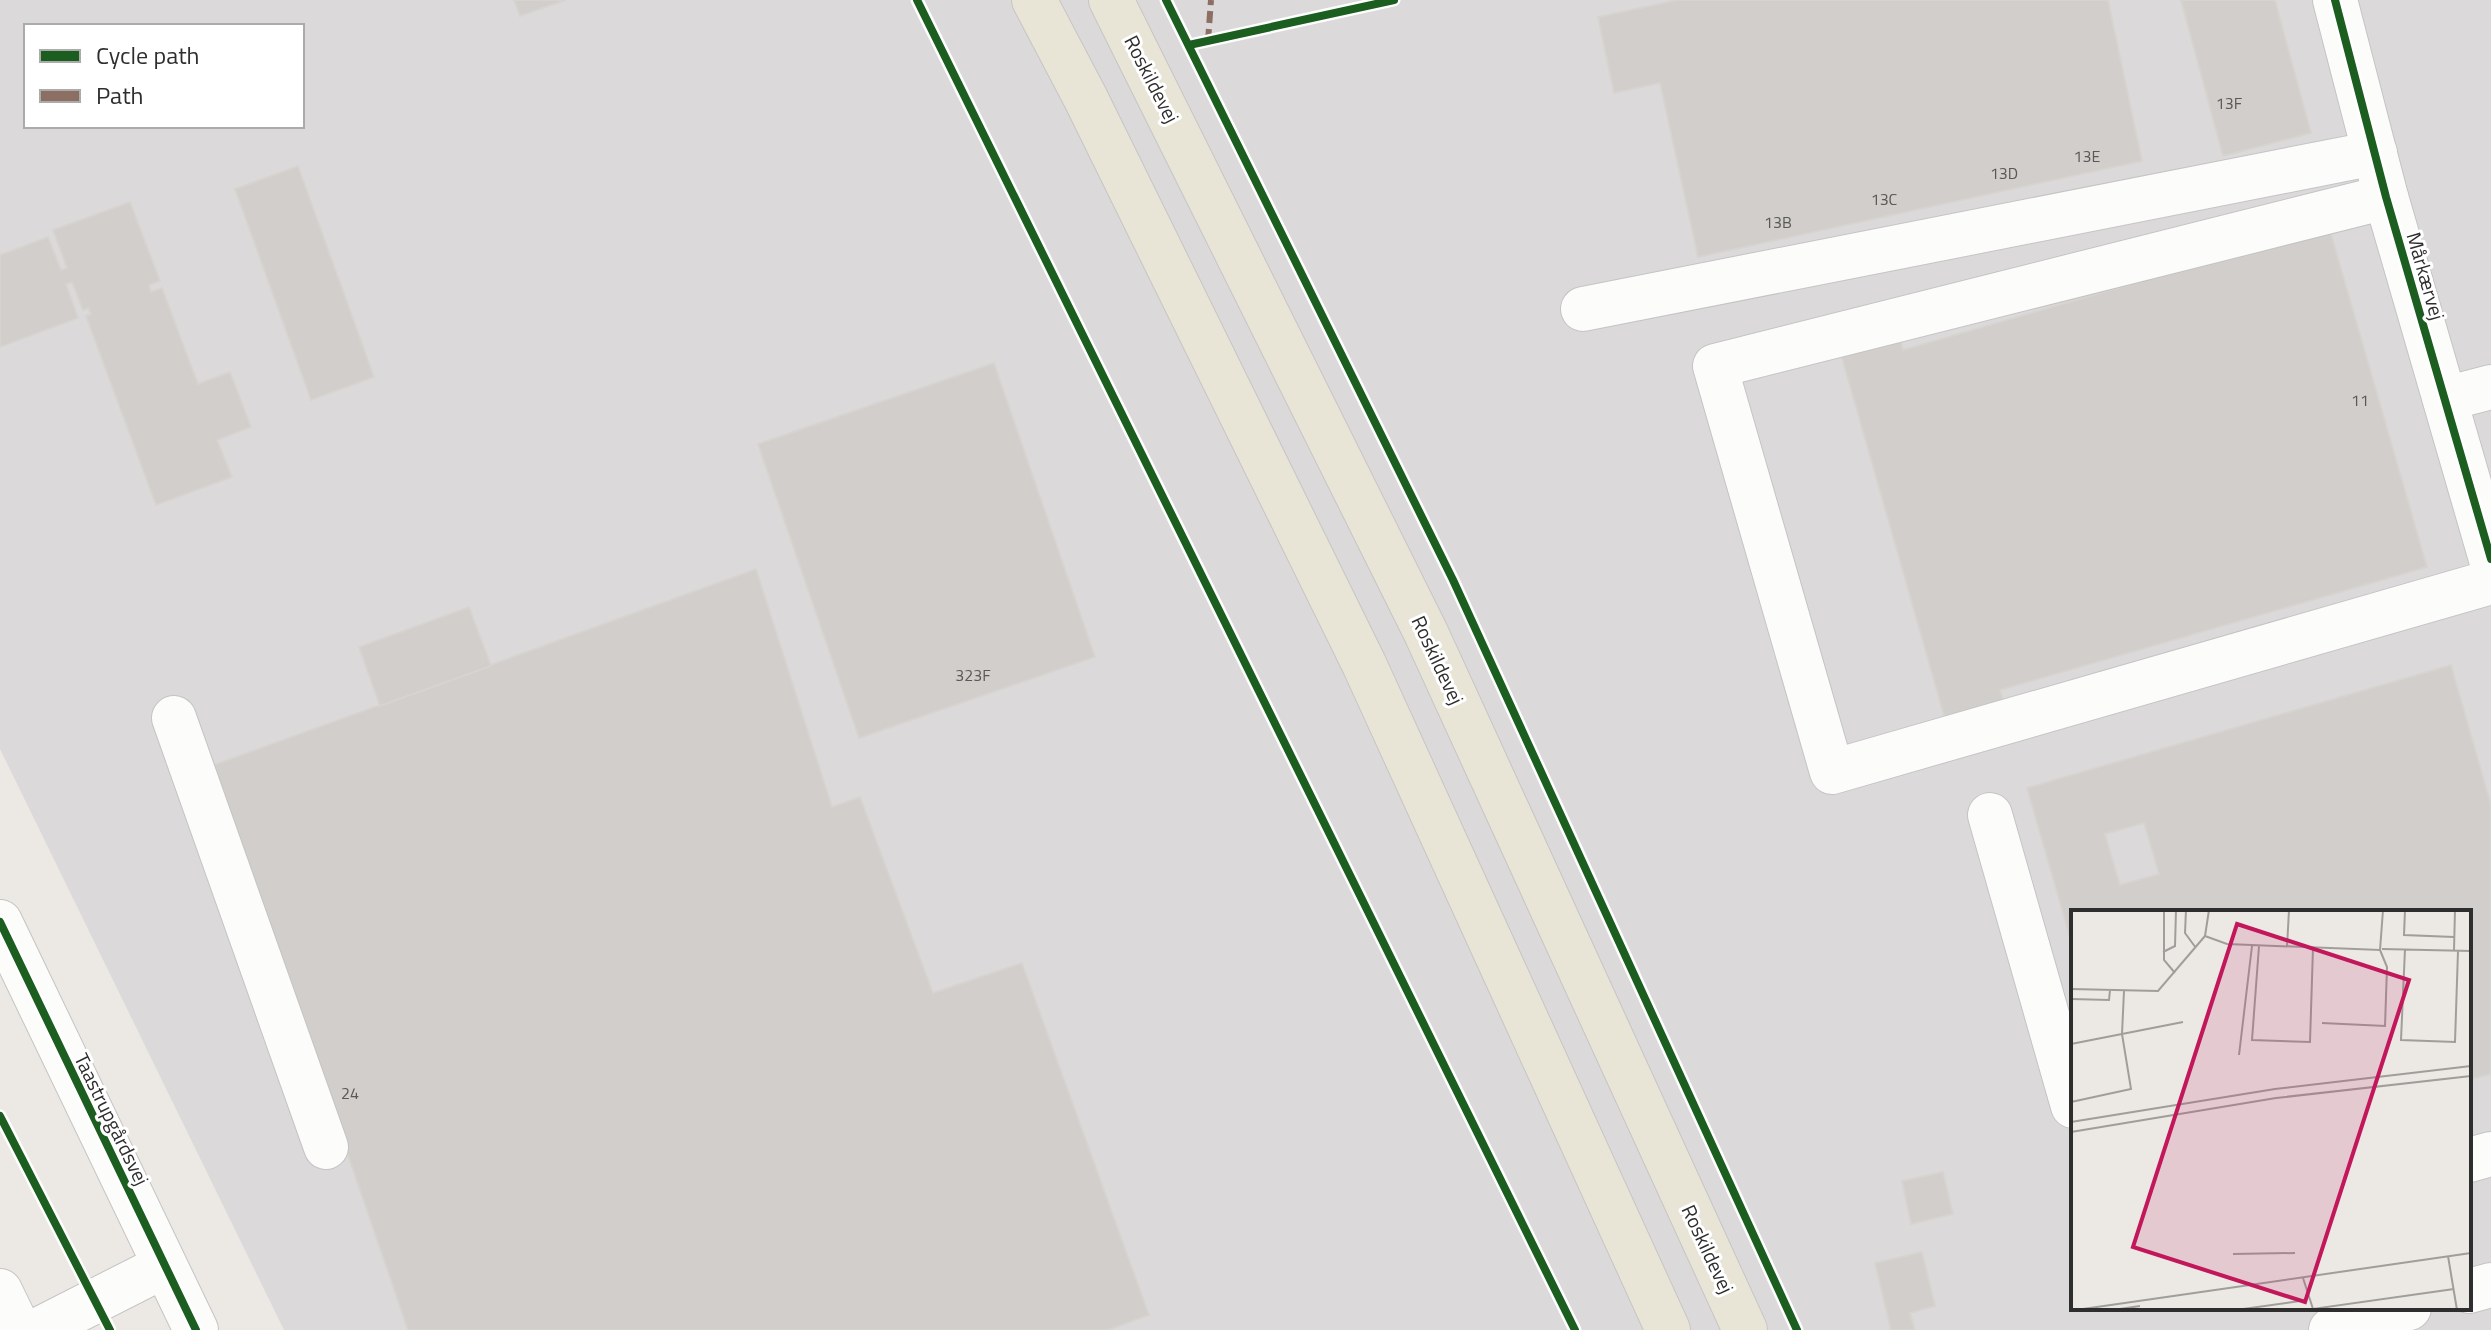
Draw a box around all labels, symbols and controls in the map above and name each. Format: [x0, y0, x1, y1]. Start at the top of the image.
legend [24, 24, 304, 128]
street label: Roskildevej [1117, 30, 1187, 128]
text: Cycle path [96, 37, 199, 73]
text: Path [96, 77, 143, 113]
house number: 13F [2216, 91, 2242, 115]
house number: 13E [2074, 144, 2101, 168]
house number: 13D [1990, 161, 2018, 185]
house number: 13C [1871, 187, 1898, 211]
house number: 13B [1764, 210, 1792, 234]
street label: Mårkærvej [2399, 228, 2453, 324]
house number: 11 [2351, 388, 2369, 412]
street label: Roskildevej [1404, 610, 1472, 710]
house number: 323F [955, 663, 991, 687]
inset map [2071, 910, 2471, 1310]
street label: Taastrupgårdsvej [67, 1048, 157, 1190]
house number: 24 [341, 1081, 359, 1105]
street label: Roskildevej [1674, 1199, 1742, 1299]

